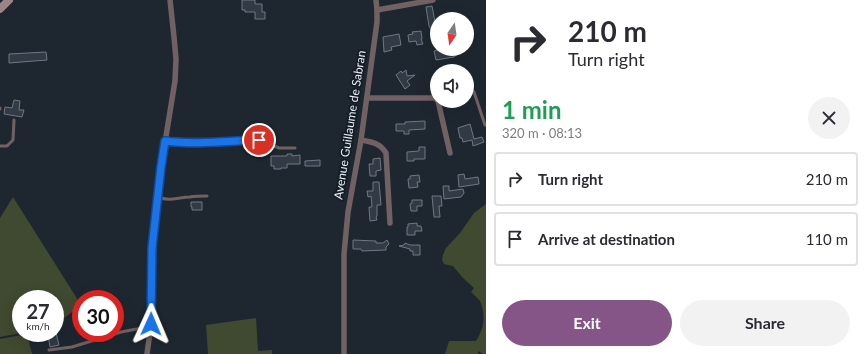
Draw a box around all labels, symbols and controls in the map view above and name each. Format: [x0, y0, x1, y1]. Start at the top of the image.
north arrow [430, 12, 474, 56]
map controls [430, 12, 474, 108]
text: 210 m [568, 14, 647, 48]
icon: right [502, 16, 554, 68]
text: Turn right [568, 48, 645, 70]
street label: Avenue Guillaume de Sabran [330, 49, 369, 201]
button: sound [430, 64, 474, 108]
text: 1 min [502, 95, 562, 124]
button: close [808, 97, 850, 139]
pin [242, 123, 276, 157]
text: 320 m · 08:13 [502, 125, 582, 141]
icon: arrive [248, 129, 270, 151]
icon: right [504, 168, 526, 190]
text: Turn right [538, 170, 603, 188]
text: 210 m [806, 170, 848, 188]
icon: arrive [504, 228, 526, 250]
text: Arrive at destination [538, 230, 675, 248]
text: 110 m [806, 230, 848, 248]
speed limit sign: 30 [72, 290, 124, 342]
text: 27 [26, 299, 50, 323]
button: Exit [502, 300, 672, 346]
button: Share [680, 300, 850, 346]
position arrow [130, 303, 172, 345]
text: km/h [26, 320, 50, 332]

